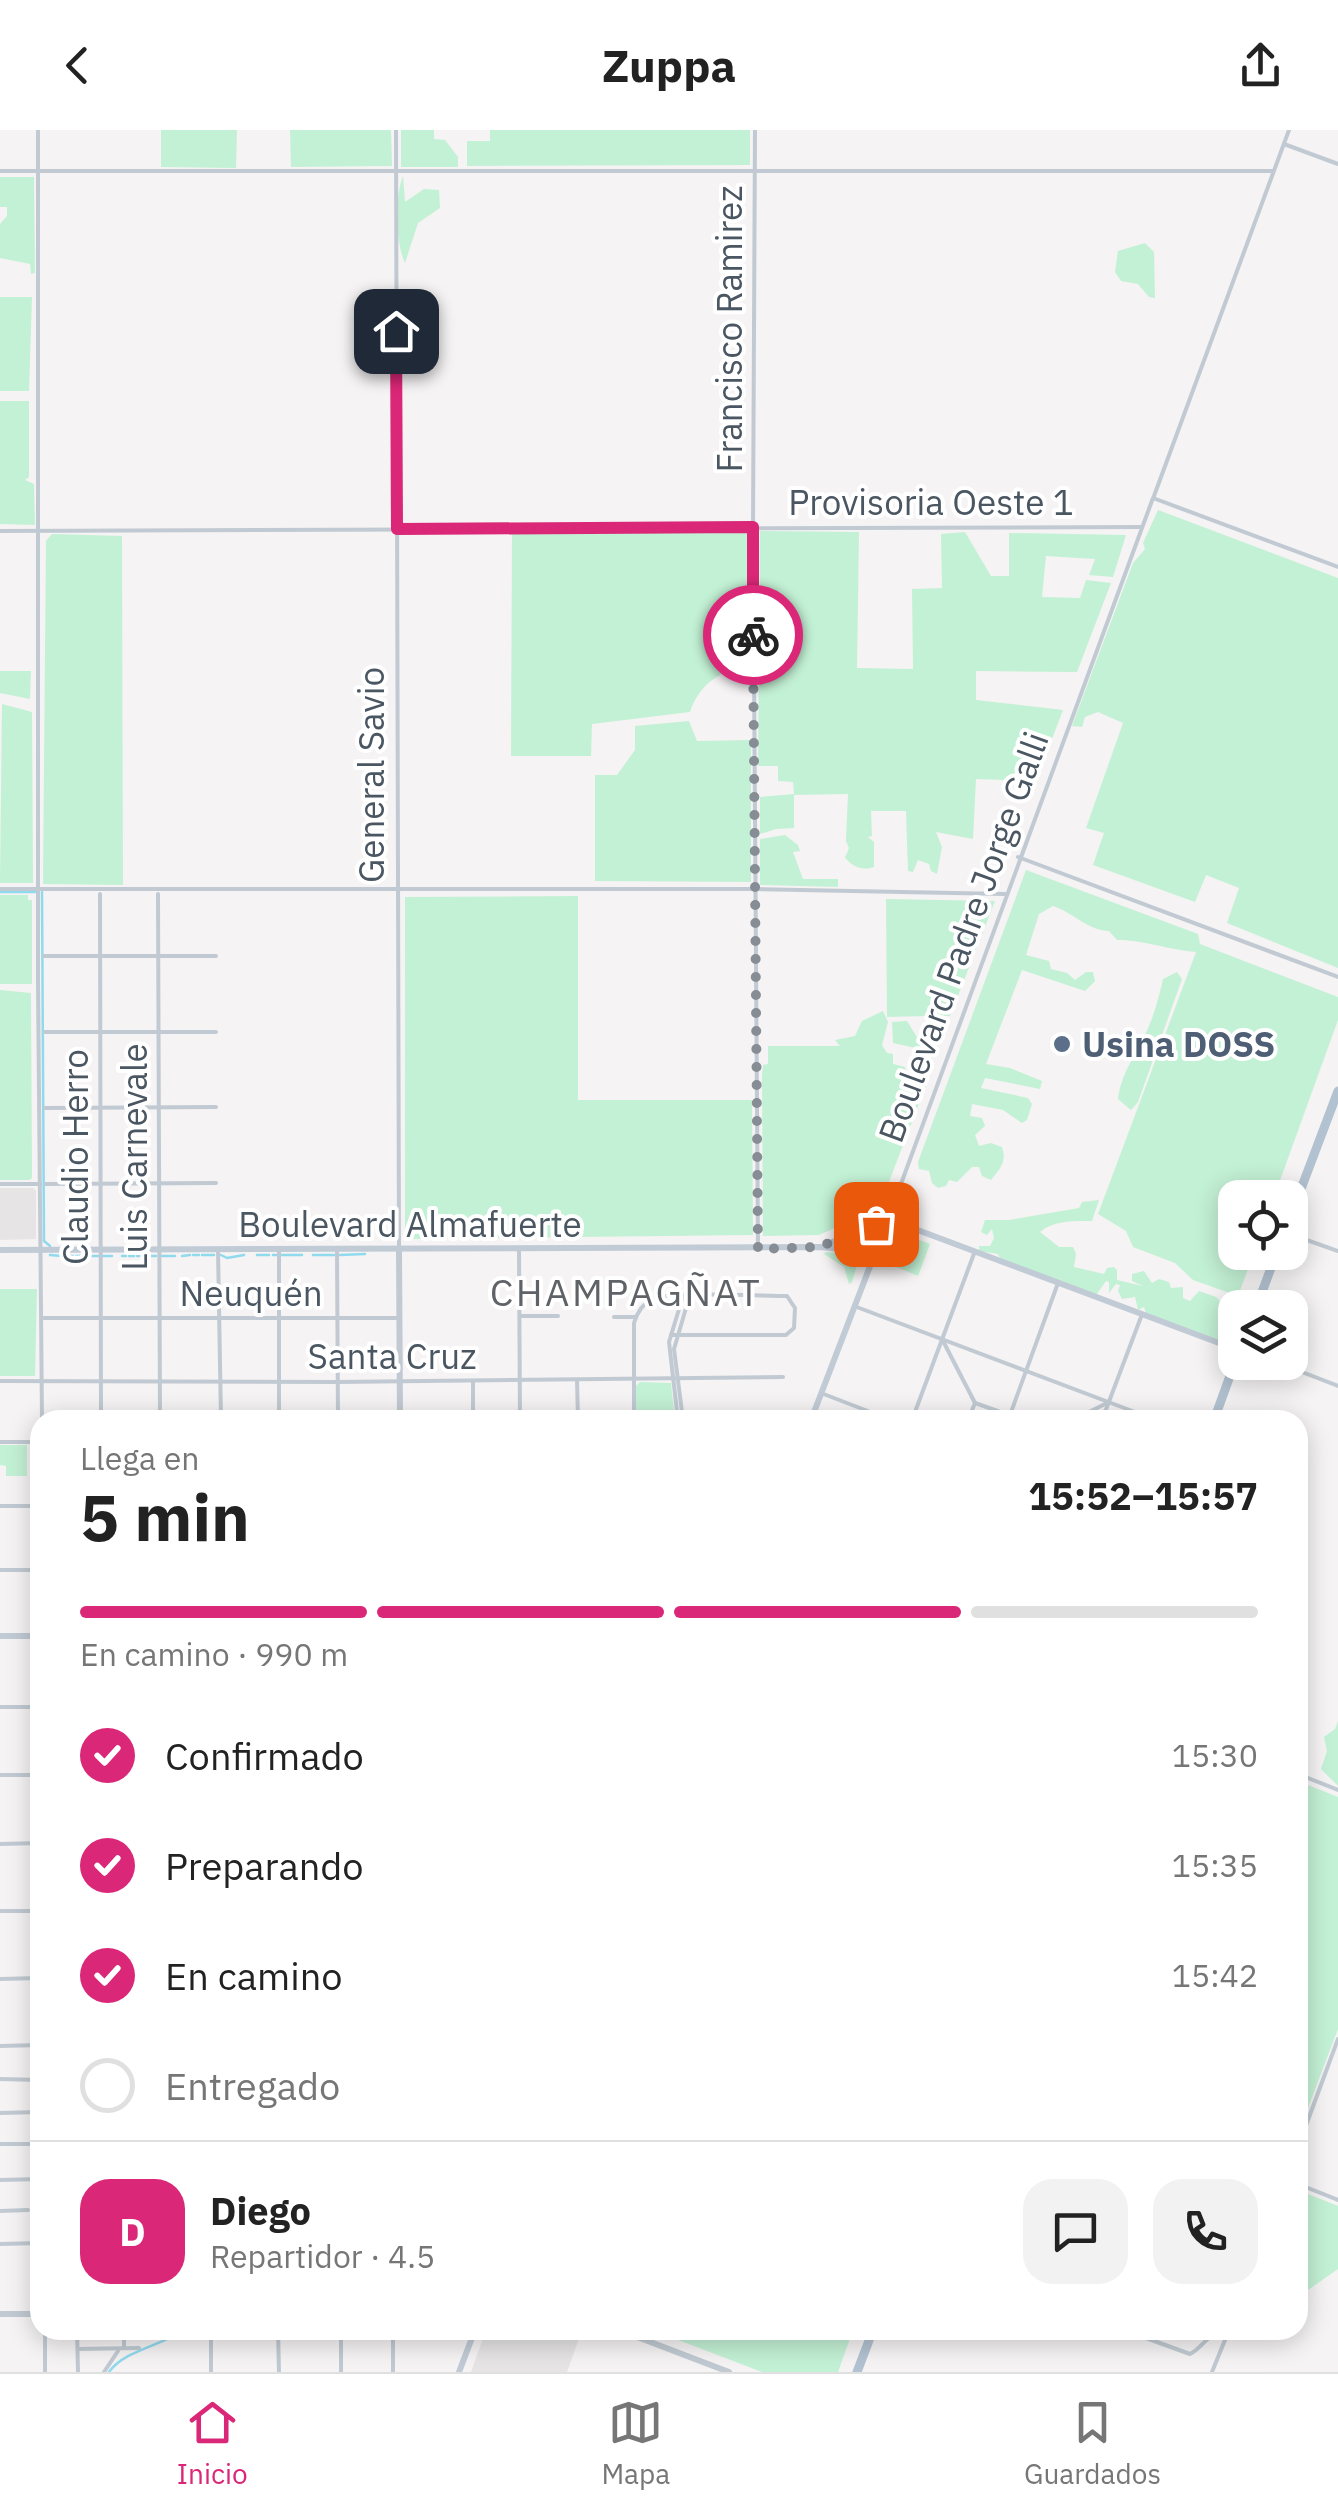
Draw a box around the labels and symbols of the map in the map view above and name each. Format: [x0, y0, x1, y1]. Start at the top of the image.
street label: Francisco Ramirez [706, 186, 752, 472]
pin [354, 289, 439, 374]
street label: Provisoria Oeste 1 [788, 479, 1074, 525]
courier [703, 585, 803, 685]
street label: General Savio [348, 667, 394, 883]
street label: Boulevard Padre Jorge Galli [867, 725, 1059, 1149]
place label: Usina DOSS [1082, 1021, 1275, 1067]
marker: Usina DOSS [1051, 1033, 1073, 1055]
street label: Luis Carnevale [111, 1043, 157, 1271]
street label: Claudio Herro [52, 1049, 98, 1265]
pin [834, 1182, 919, 1267]
street label: Boulevard Almafuerte [238, 1201, 582, 1247]
district label: CHAMPAGÑAT [490, 1267, 762, 1316]
street label: Neuquén [179, 1270, 323, 1316]
street label: Santa Cruz [308, 1333, 476, 1379]

